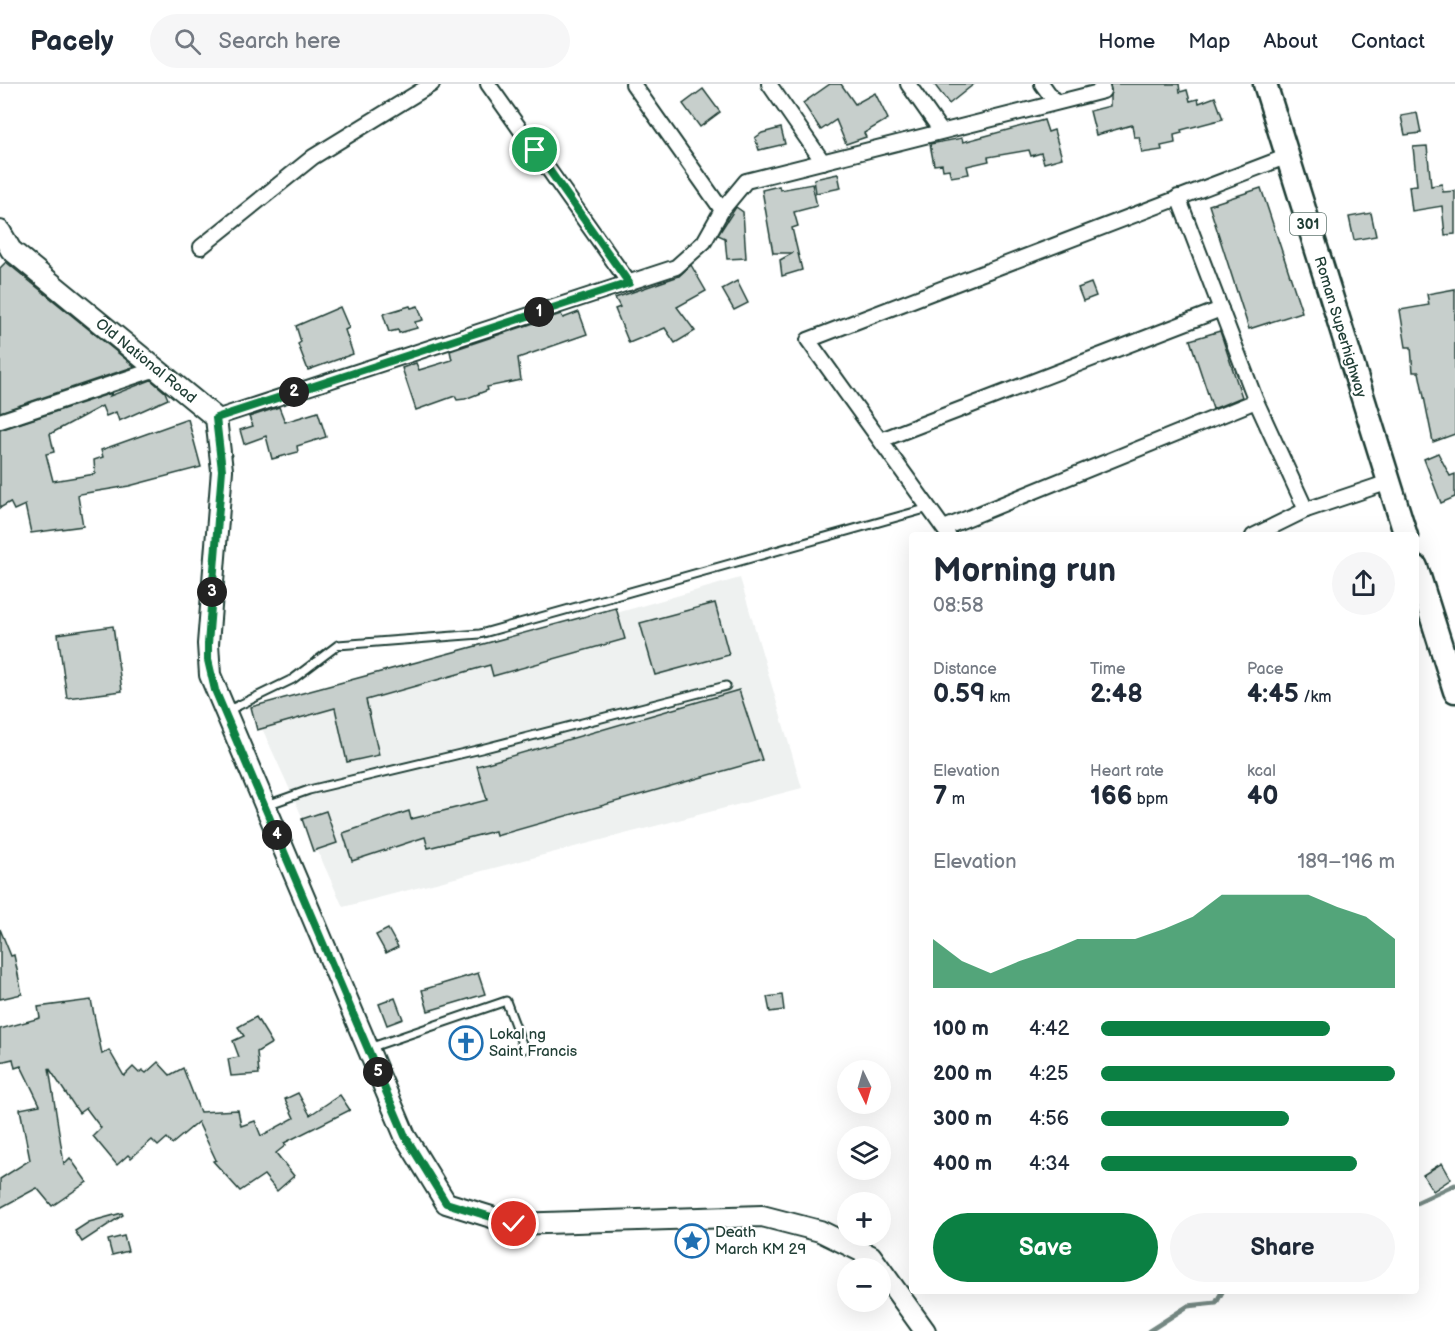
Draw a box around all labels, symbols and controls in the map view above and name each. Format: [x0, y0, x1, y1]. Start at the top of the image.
search box [150, 14, 570, 68]
text: Pacely [30, 25, 114, 58]
icon: search [171, 25, 204, 58]
text: Search here [219, 28, 341, 55]
text: Home [1098, 29, 1155, 54]
text: Map [1188, 29, 1230, 54]
text: About [1263, 29, 1318, 54]
text: Contact [1351, 29, 1425, 54]
pin [509, 124, 560, 175]
icon: arrive [518, 133, 551, 166]
road number: 301 [1290, 213, 1326, 235]
street label: Roman Superhighway [1309, 254, 1371, 400]
pin: 1 [524, 297, 554, 327]
text: 1 [536, 302, 542, 321]
street label: Old National Road [92, 314, 200, 408]
pin: 2 [279, 377, 309, 407]
text: 2 [289, 382, 299, 401]
text: Morning run [933, 551, 1116, 591]
button: share [1332, 552, 1395, 615]
pin: 3 [197, 577, 227, 607]
text: 3 [207, 582, 217, 601]
text: 08:58 [933, 594, 984, 618]
text: Distance [933, 660, 997, 679]
text: Time [1090, 660, 1125, 679]
text: Pace [1247, 660, 1283, 679]
text: 0.59 [933, 679, 985, 710]
text: 2:48 [1090, 679, 1143, 710]
text: 4:45 [1247, 679, 1299, 710]
text: km [985, 688, 1011, 707]
text: /km [1299, 688, 1332, 707]
text: Elevation [933, 762, 1000, 781]
text: Heart rate [1090, 762, 1164, 781]
text: kcal [1247, 762, 1276, 781]
text: 7 [933, 781, 947, 812]
text: 166 [1090, 781, 1132, 812]
text: 40 [1247, 781, 1279, 812]
text: m [947, 790, 965, 809]
text: bpm [1132, 790, 1168, 809]
pin: 4 [262, 820, 292, 850]
text: 4 [272, 825, 282, 844]
text: Elevation [933, 850, 1016, 874]
text: 189–196 m [1297, 850, 1395, 874]
text: 100 m [933, 1017, 989, 1041]
text: 4:42 [1029, 1017, 1069, 1041]
church icon: Lokal ng Saint Francis [448, 1025, 484, 1061]
place label: Lokal ng Saint Francis [489, 1025, 578, 1061]
pin: 5 [363, 1057, 393, 1087]
north arrow [837, 1060, 891, 1114]
map controls [837, 1060, 891, 1312]
text: 5 [373, 1062, 383, 1081]
text: 200 m [933, 1062, 992, 1086]
text: 4:25 [1029, 1062, 1069, 1086]
text: 300 m [933, 1107, 992, 1131]
text: 4:56 [1029, 1107, 1069, 1131]
button: layers [837, 1126, 891, 1180]
text: 400 m [933, 1152, 992, 1176]
text: 4:34 [1029, 1152, 1070, 1176]
button: + [837, 1192, 891, 1246]
pin [488, 1198, 539, 1249]
icon: check [497, 1207, 530, 1240]
button: Save [933, 1213, 1158, 1282]
button: Share [1170, 1213, 1395, 1282]
place icon: Death March KM 29 [674, 1223, 710, 1259]
place label: Death March KM 29 [715, 1223, 806, 1259]
button: − [837, 1258, 891, 1312]

